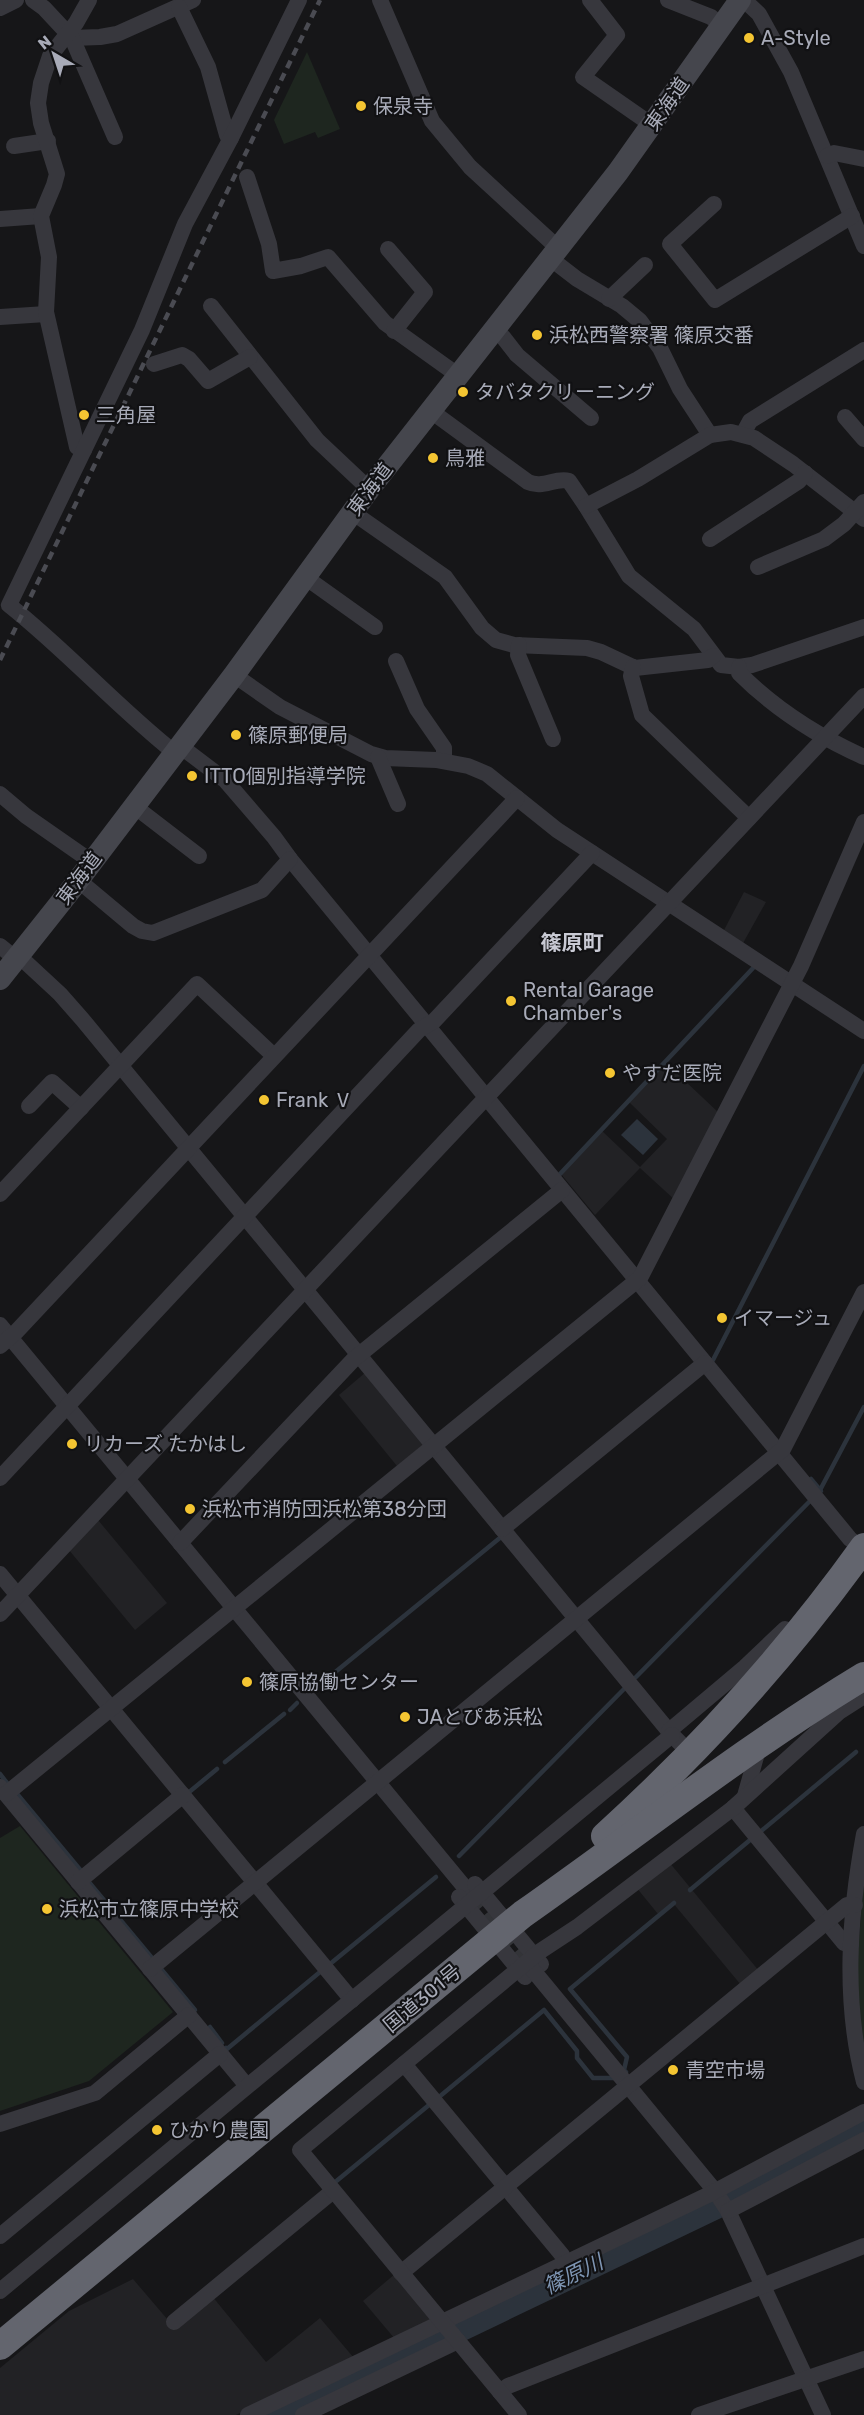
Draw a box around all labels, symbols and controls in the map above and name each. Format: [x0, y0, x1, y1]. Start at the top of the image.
north arrow [24, 24, 84, 84]
place label: A-Style [761, 26, 831, 50]
marker: A-Style [742, 31, 756, 45]
text: N [34, 32, 55, 54]
street label: 東海道 [640, 73, 694, 135]
place label: 保泉寺 [373, 94, 433, 118]
marker: 保泉寺 [354, 99, 368, 113]
place label: 浜松西警察署 篠原交番 [549, 323, 754, 347]
marker: 浜松西警察署 篠原交番 [530, 328, 544, 342]
place label: タバタクリーニング [475, 380, 655, 404]
marker: タバタクリーニング [456, 385, 470, 399]
place label: 三角屋 [96, 403, 156, 427]
marker: 三角屋 [77, 408, 91, 422]
place label: 鳥雅 [445, 446, 485, 470]
marker: 鳥雅 [426, 451, 440, 465]
street label: 東海道 [342, 458, 398, 520]
place label: 篠原郵便局 [248, 723, 348, 747]
marker: 篠原郵便局 [229, 728, 243, 742]
place label: ITTO個別指導学院 [204, 764, 366, 788]
marker: ITTO個別指導学院 [185, 769, 199, 783]
street label: 東海道 [51, 847, 107, 909]
district label: 篠原町 [541, 930, 604, 955]
place label: Rental Garage Chamber's [523, 978, 654, 1025]
marker: Rental Garage Chamber's [504, 994, 518, 1008]
place label: やすだ医院 [622, 1061, 722, 1085]
marker: やすだ医院 [603, 1066, 617, 1080]
place label: Frank Ⅴ [276, 1088, 353, 1112]
marker: Frank Ⅴ [257, 1093, 271, 1107]
place label: イマージュ [734, 1306, 832, 1330]
marker: イマージュ [715, 1311, 729, 1325]
place label: リカーズ たかはし [84, 1432, 247, 1456]
marker: リカーズ たかはし [65, 1437, 79, 1451]
place label: 浜松市消防団浜松第38分団 [202, 1497, 447, 1521]
marker: 浜松市消防団浜松第38分団 [183, 1502, 197, 1516]
place label: 篠原協働センター [259, 1670, 419, 1694]
marker: 篠原協働センター [240, 1675, 254, 1689]
place label: JAとぴあ浜松 [417, 1705, 543, 1729]
marker: JAとぴあ浜松 [398, 1710, 412, 1724]
place label: 浜松市立篠原中学校 [59, 1897, 239, 1921]
marker: 浜松市立篠原中学校 [40, 1902, 54, 1916]
street label: 国道301号 [379, 1959, 465, 2037]
place label: 青空市場 [685, 2058, 765, 2082]
marker: 青空市場 [666, 2063, 680, 2077]
place label: ひかり農園 [169, 2118, 269, 2142]
marker: ひかり農園 [150, 2123, 164, 2137]
water label: 篠原川 [539, 2248, 609, 2299]

